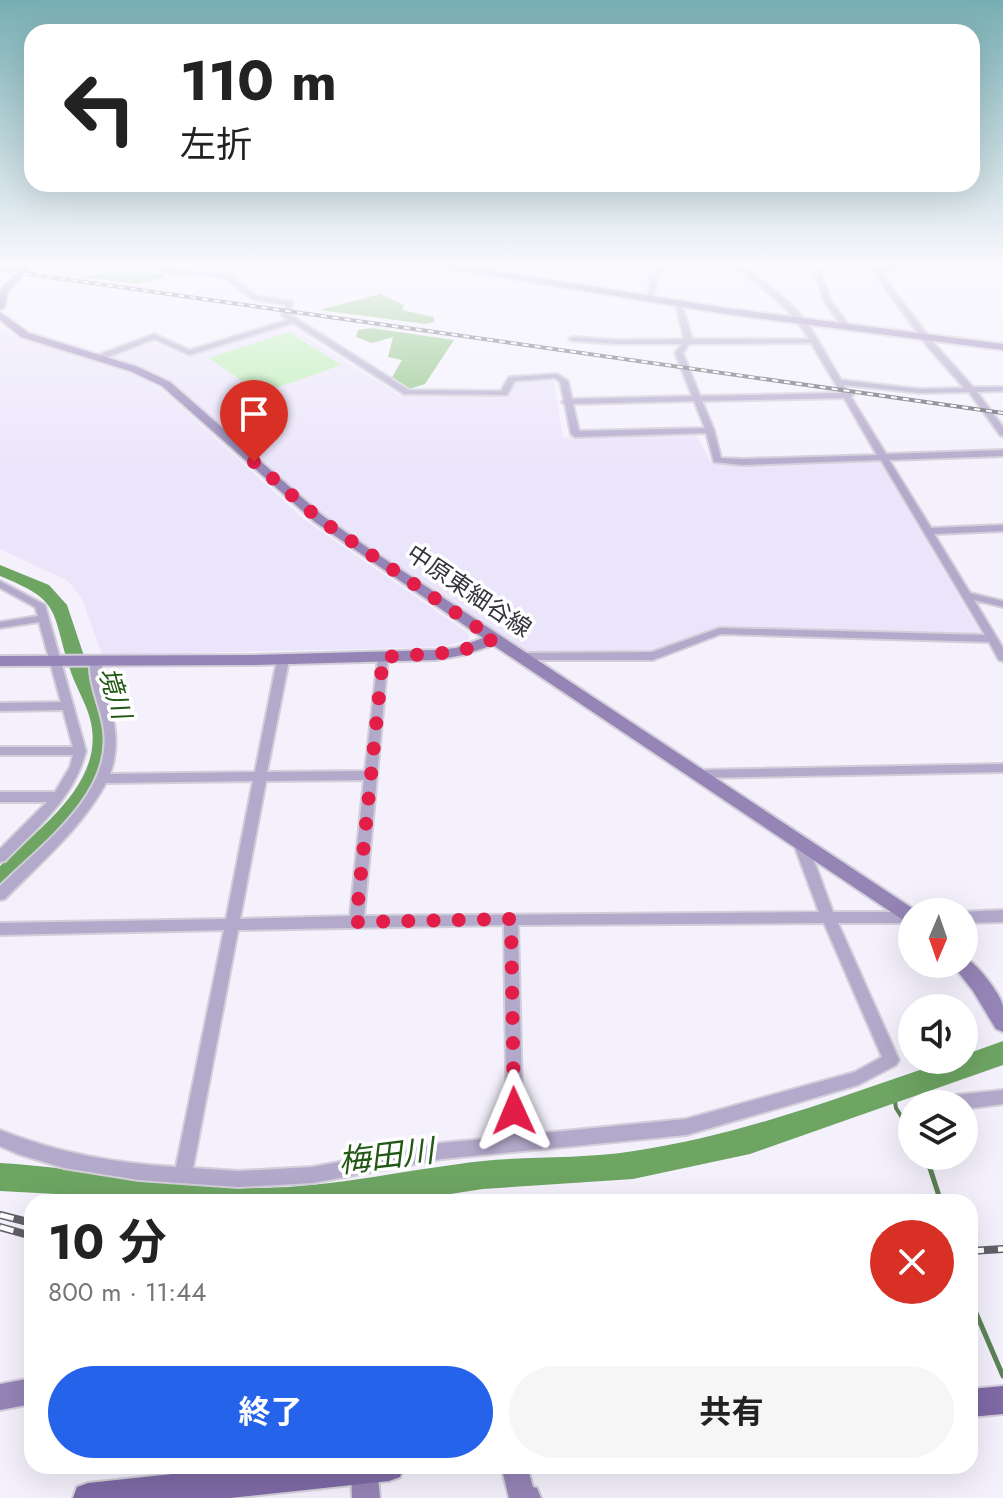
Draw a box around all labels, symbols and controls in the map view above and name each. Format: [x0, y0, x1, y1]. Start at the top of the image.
text: 110 m [180, 40, 337, 121]
icon: left [48, 56, 152, 160]
text: 左折 [180, 118, 252, 170]
pin [220, 380, 288, 462]
icon: arrive [232, 392, 276, 436]
street label: 中原東細谷線 [400, 536, 539, 645]
water label: 境川 [89, 663, 142, 726]
north arrow [898, 898, 978, 978]
map controls [898, 898, 978, 1170]
button: sound [898, 994, 978, 1074]
position arrow [472, 1069, 556, 1153]
button: layers [898, 1090, 978, 1170]
water label: 梅田川 [336, 1127, 439, 1185]
text: 10 分 [48, 1208, 167, 1277]
button: close [870, 1220, 954, 1304]
text: 800 m · 11:44 [48, 1273, 206, 1311]
button: 終了 [48, 1366, 493, 1458]
button: 共有 [509, 1366, 954, 1458]

